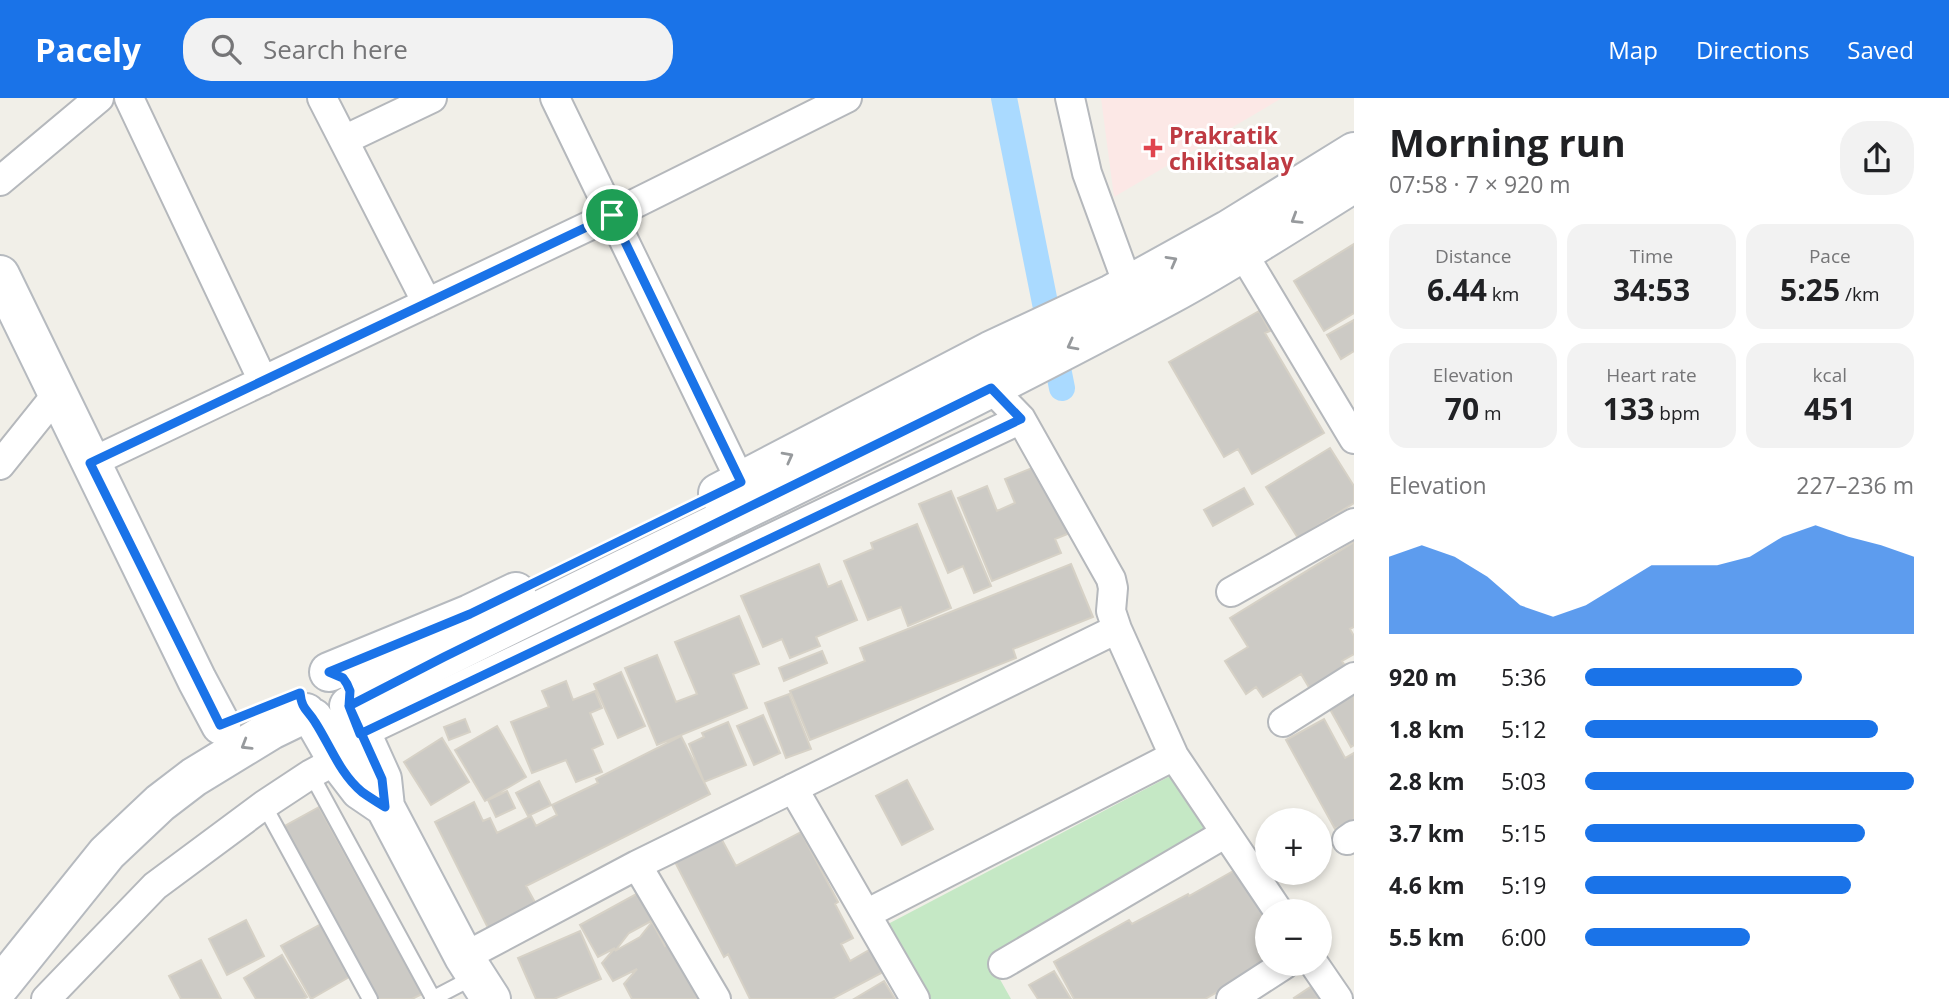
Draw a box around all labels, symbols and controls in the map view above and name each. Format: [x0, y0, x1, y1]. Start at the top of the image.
search box [183, 18, 673, 81]
text: Pacely [35, 27, 141, 72]
icon: search [207, 30, 245, 68]
text: Search here [263, 31, 408, 67]
text: Map [1608, 33, 1658, 66]
text: Directions [1696, 33, 1809, 66]
text: Saved [1847, 33, 1914, 66]
text: Morning run [1389, 116, 1626, 168]
place label: Prakratik chikitsalay [1169, 119, 1294, 177]
button: share [1840, 121, 1914, 195]
marker: Prakratik chikitsalay [1143, 138, 1163, 158]
text: 07:58 · 7 × 920 m [1389, 168, 1571, 200]
pin [582, 185, 642, 245]
icon: arrive [593, 196, 631, 234]
one-way arrow [1290, 211, 1303, 224]
text: Distance [1435, 243, 1511, 269]
text: Time [1630, 243, 1673, 269]
text: Pace [1809, 243, 1851, 269]
one-way arrow [1164, 256, 1177, 269]
text: 6.44 [1427, 269, 1487, 310]
text: 34:53 [1613, 269, 1690, 310]
text: 5:25 [1780, 269, 1840, 310]
text: km [1487, 281, 1519, 307]
text: /km [1840, 281, 1880, 307]
one-way arrow [1067, 337, 1080, 351]
text: Elevation [1433, 362, 1514, 388]
text: Heart rate [1606, 362, 1697, 388]
text: kcal [1813, 362, 1847, 388]
text: 70 [1445, 388, 1479, 429]
text: 133 [1603, 388, 1654, 429]
text: 451 [1804, 388, 1856, 429]
text: m [1479, 400, 1502, 426]
text: bpm [1654, 400, 1700, 426]
one-way arrow [781, 452, 793, 466]
text: Elevation [1389, 469, 1487, 501]
text: 227–236 m [1796, 469, 1914, 501]
text: 920 m [1389, 661, 1457, 693]
text: 5:36 [1501, 661, 1547, 693]
text: 1.8 km [1389, 713, 1465, 745]
text: 5:12 [1501, 713, 1547, 745]
one-way arrow [240, 736, 253, 749]
text: 2.8 km [1389, 765, 1465, 797]
text: 5:03 [1501, 765, 1547, 797]
map controls [1255, 808, 1332, 976]
button: + [1255, 808, 1332, 885]
text: 3.7 km [1389, 817, 1465, 849]
text: 5:15 [1501, 817, 1547, 849]
text: 4.6 km [1389, 869, 1465, 901]
text: 5:19 [1501, 869, 1547, 901]
button: − [1255, 899, 1332, 976]
text: 5.5 km [1389, 921, 1465, 953]
text: 6:00 [1501, 921, 1547, 953]

